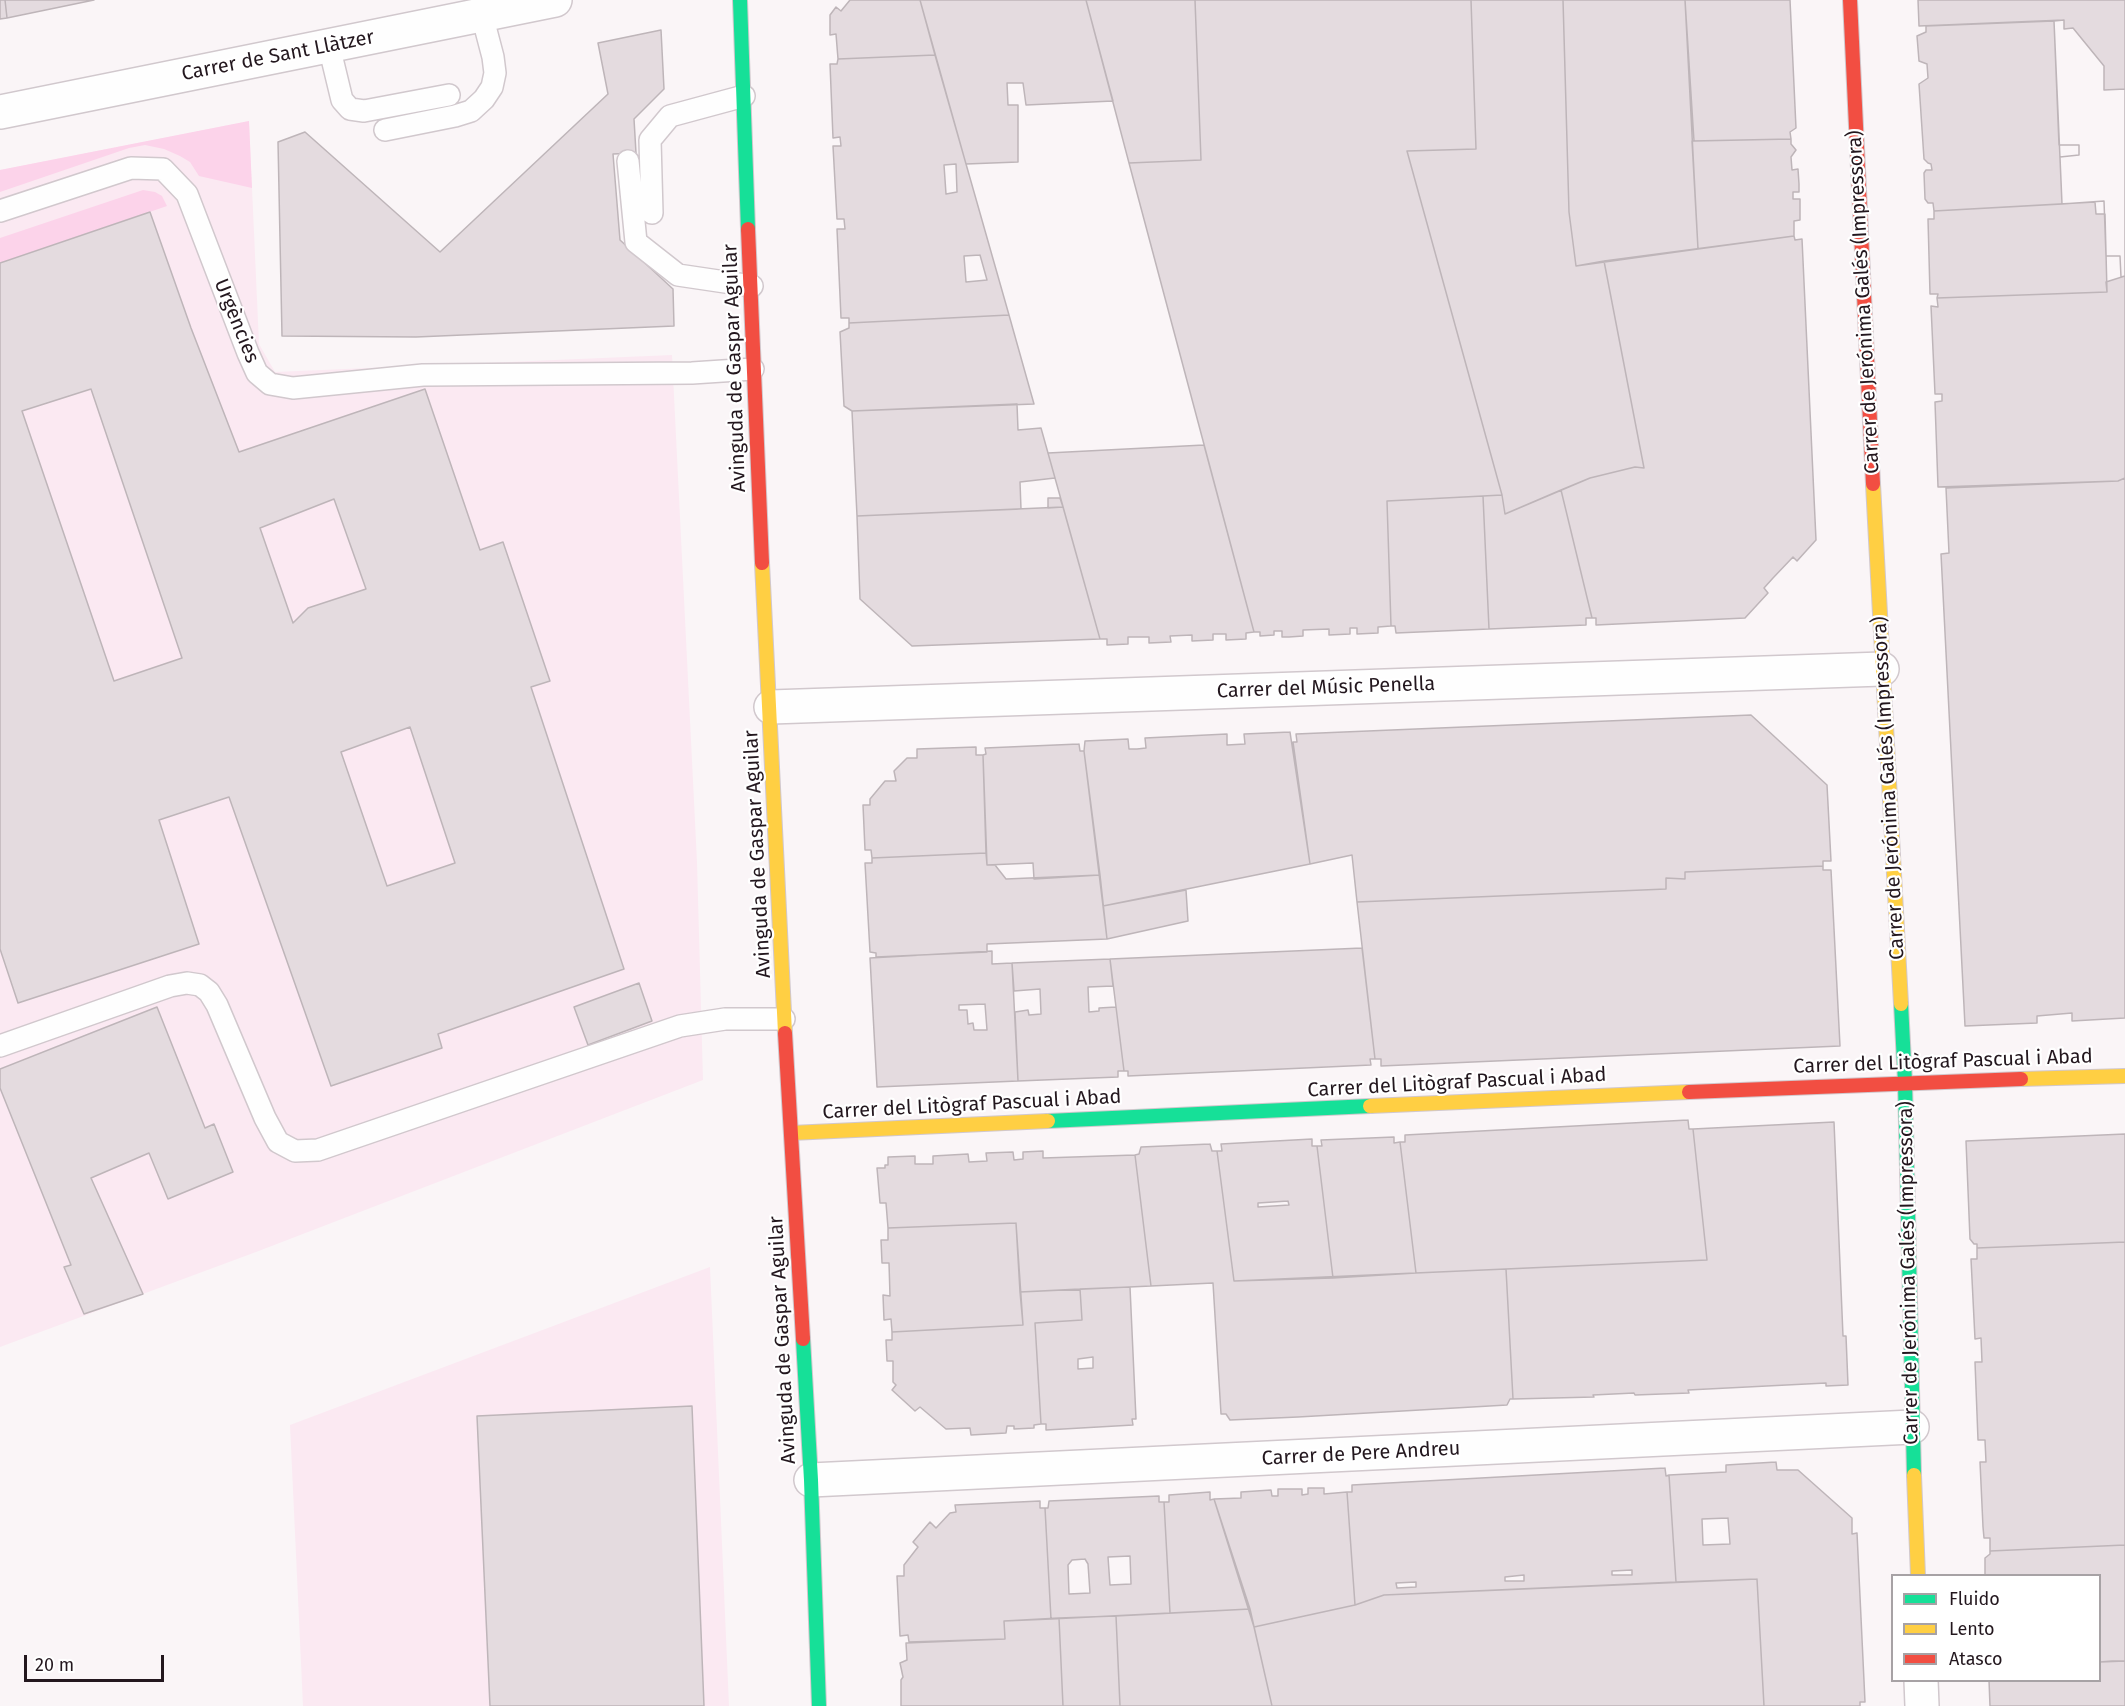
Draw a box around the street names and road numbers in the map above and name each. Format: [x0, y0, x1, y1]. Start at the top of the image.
street label: Carrer de Sant Llàtzer [180, 26, 376, 86]
street label: Carrer de Jerónima Galés (Impressora) [1843, 130, 1885, 474]
street label: Avinguda de Gaspar Aguilar [719, 243, 751, 493]
street label: Urgències [208, 275, 264, 367]
street label: Carrer de Jerónima Galés (Impressora) [1868, 616, 1910, 960]
street label: Carrer del Músic Penella [1216, 672, 1436, 704]
street label: Avinguda de Gaspar Aguilar [740, 729, 776, 979]
street label: Carrer del Litògraf Pascual i Abad [1793, 1045, 2093, 1079]
street label: Carrer del Litògraf Pascual i Abad [1307, 1063, 1607, 1103]
street label: Carrer del Litògraf Pascual i Abad [822, 1085, 1122, 1125]
street label: Carrer de Jerónima Galés (Impressora) [1894, 1101, 1924, 1445]
street label: Avinguda de Gaspar Aguilar [765, 1215, 801, 1465]
street label: Carrer de Pere Andreu [1261, 1437, 1461, 1471]

